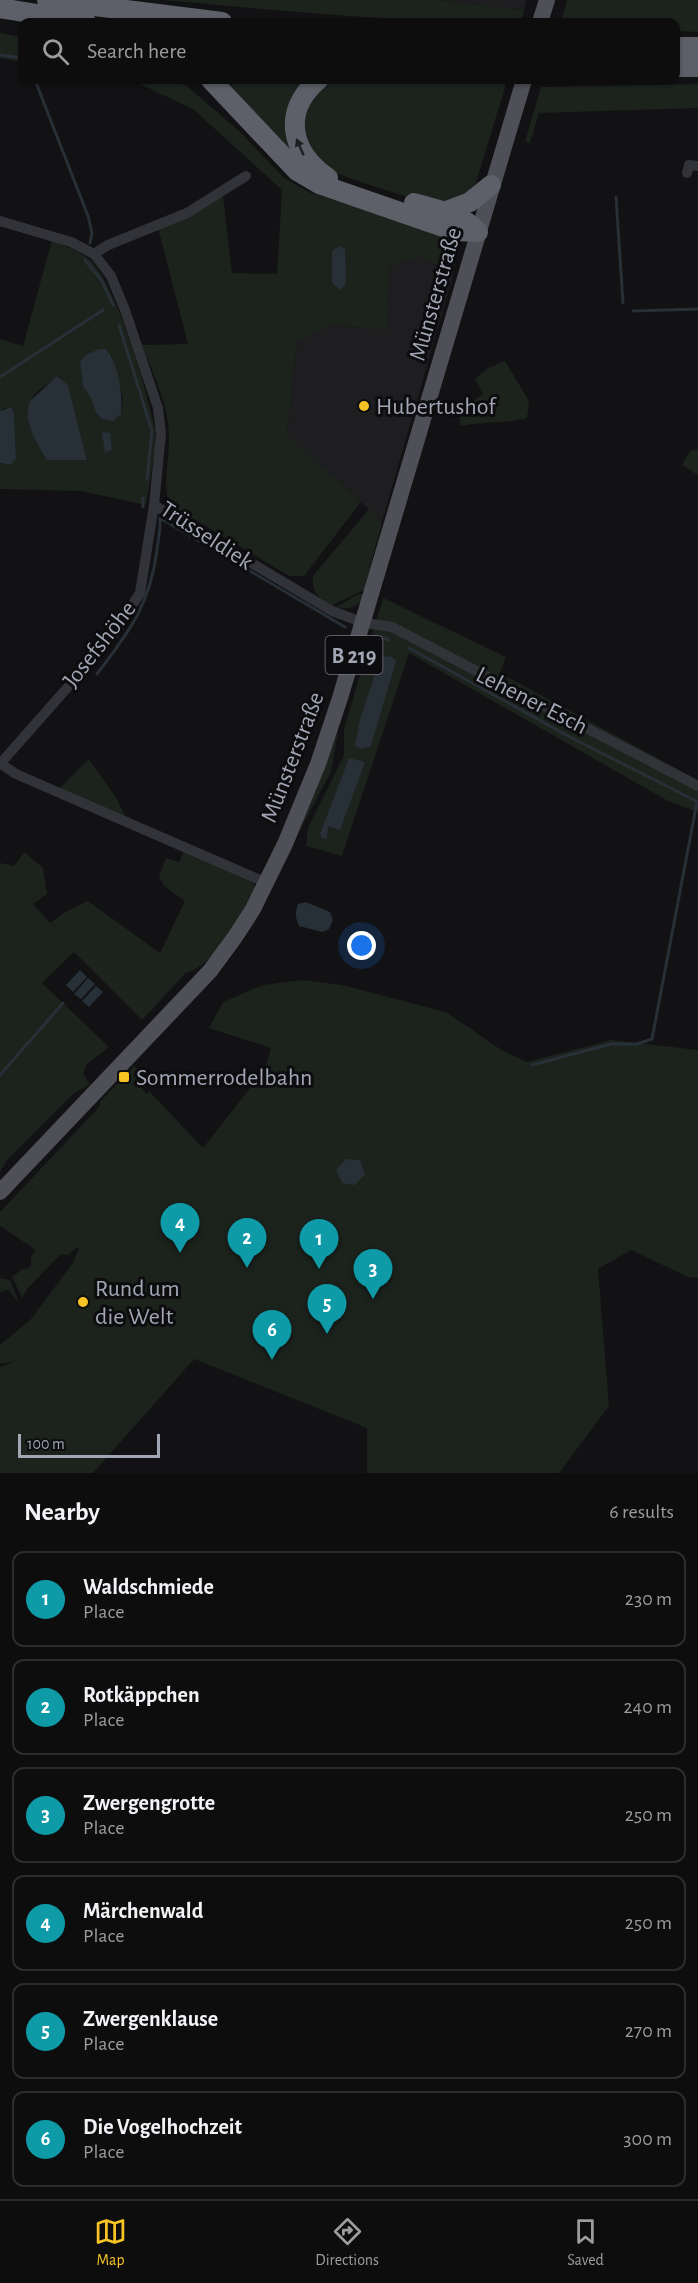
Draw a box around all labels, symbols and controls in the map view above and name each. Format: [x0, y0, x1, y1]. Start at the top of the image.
search box [18, 18, 680, 84]
icon: search [39, 35, 72, 68]
text: Search here [87, 40, 186, 62]
one-way arrow [295, 138, 305, 156]
street label: Münsterstraße [405, 225, 466, 364]
place label: Hubertushof [376, 395, 497, 419]
marker: Hubertushof [357, 399, 371, 413]
street label: Trüsseldiek [156, 497, 257, 575]
street label: Josefshöhe [59, 597, 141, 692]
road number: B 219 [326, 636, 382, 674]
street label: Lehener Esch [472, 663, 591, 739]
street label: Münsterstraße [257, 689, 329, 826]
your location [347, 931, 376, 960]
place label: Sommerrodelbahn [136, 1066, 312, 1090]
marker: Sommerrodelbahn [117, 1070, 131, 1084]
pin: 4 [160, 1204, 200, 1253]
pin: 2 [228, 1218, 266, 1268]
pin: 1 [300, 1220, 338, 1269]
pin: 3 [354, 1250, 392, 1299]
place label: Rund um die Welt [95, 1277, 180, 1329]
pin: 5 [308, 1284, 346, 1334]
marker: Rund um die Welt [76, 1295, 90, 1309]
pin: 6 [252, 1310, 292, 1360]
scale bar [18, 1431, 160, 1458]
text: 100 m [27, 1436, 65, 1452]
text: Nearby [24, 1499, 100, 1525]
text: 6 results [609, 1502, 674, 1522]
text: Waldschmiede [83, 1576, 214, 1598]
text: 1 [42, 1589, 49, 1609]
text: 230 m [625, 1589, 672, 1609]
text: Place [83, 1602, 124, 1622]
text: Rotkäppchen [83, 1684, 200, 1706]
text: 2 [41, 1697, 50, 1717]
text: 240 m [623, 1697, 672, 1717]
text: Place [83, 1710, 124, 1730]
text: Zwergengrotte [83, 1792, 215, 1814]
text: 3 [41, 1805, 50, 1825]
text: 250 m [625, 1805, 672, 1825]
text: Place [83, 1818, 124, 1838]
text: Märchenwald [83, 1900, 203, 1922]
text: 4 [40, 1913, 51, 1933]
text: 250 m [625, 1913, 672, 1933]
text: Place [83, 1926, 124, 1946]
text: Zwergenklause [83, 2008, 218, 2030]
text: 5 [41, 2021, 50, 2041]
text: 270 m [625, 2021, 672, 2041]
text: Place [83, 2034, 124, 2054]
text: Die Vogelhochzeit [83, 2116, 242, 2138]
text: 6 [41, 2129, 50, 2149]
text: 300 m [623, 2129, 672, 2149]
text: Place [83, 2142, 124, 2162]
tab: Map [94, 2215, 127, 2270]
tab: Directions [315, 2215, 379, 2270]
tab: Saved [567, 2215, 604, 2270]

